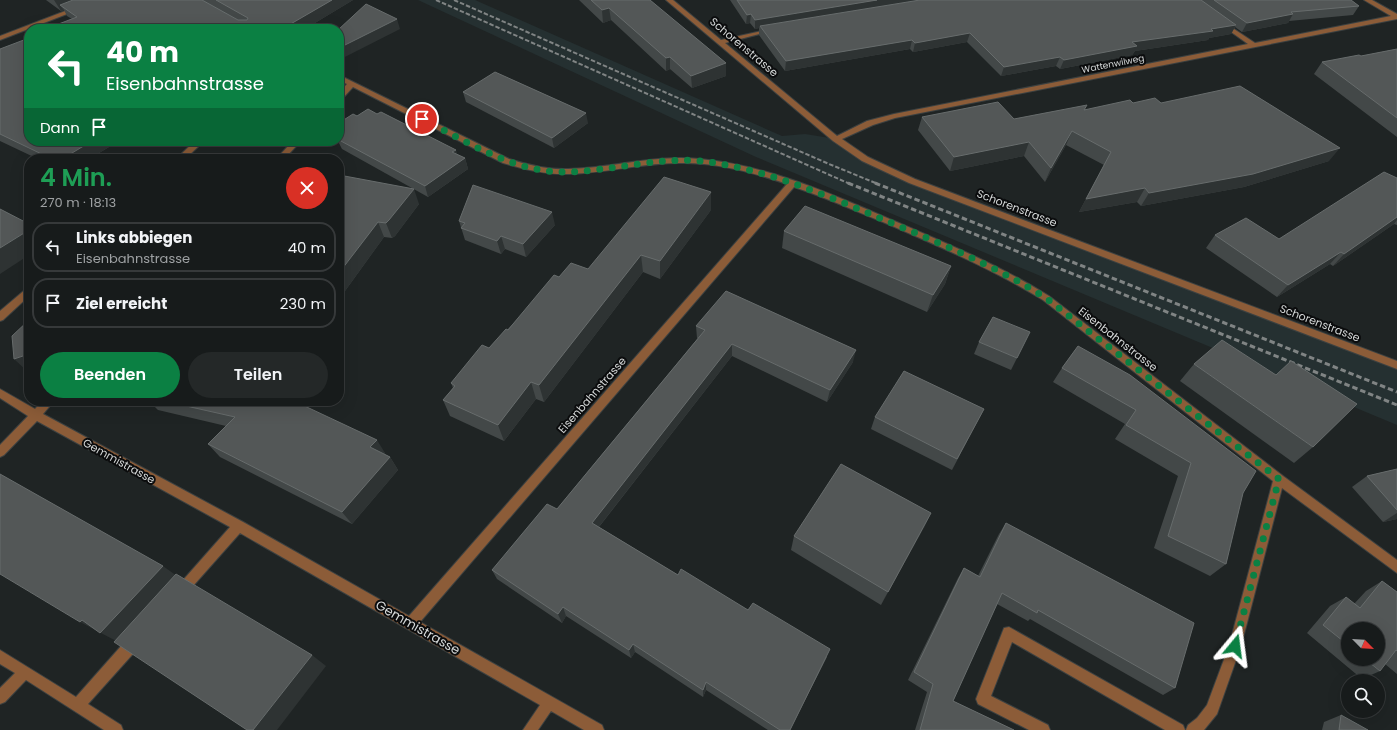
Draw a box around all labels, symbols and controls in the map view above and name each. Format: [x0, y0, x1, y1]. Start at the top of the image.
street label: Schorenstrasse [706, 14, 782, 80]
text: 40 m [106, 33, 179, 72]
icon: left [40, 40, 92, 92]
street label: Wattenwilweg [1081, 52, 1145, 76]
text: Eisenbahnstrasse [106, 71, 264, 96]
pin [405, 102, 439, 136]
icon: arrive [411, 108, 433, 130]
icon: arrive [88, 116, 110, 138]
text: Dann [40, 117, 80, 138]
text: 4 Min. [40, 161, 112, 194]
button: close [286, 167, 328, 209]
street label: Schorenstrasse [975, 185, 1060, 231]
text: 270 m · 18:13 [40, 193, 116, 212]
text: Links abbiegen [76, 227, 192, 248]
icon: left [42, 236, 64, 258]
text: 40 m [288, 237, 326, 258]
text: Eisenbahnstrasse [76, 249, 190, 268]
icon: arrive [42, 292, 64, 314]
text: Ziel erreicht [76, 293, 167, 314]
text: 230 m [280, 293, 326, 314]
street label: Schorenstrasse [1278, 300, 1363, 346]
street label: Eisenbahnstrasse [1075, 303, 1161, 375]
button: Beenden [40, 352, 180, 398]
button: Teilen [188, 352, 328, 398]
street label: Eisenbahnstrasse [554, 353, 630, 437]
street label: Gemmistrasse [80, 435, 158, 488]
street label: Gemmistrasse [372, 595, 464, 659]
north arrow [1341, 622, 1385, 666]
map controls [1341, 622, 1385, 718]
position arrow [1214, 625, 1256, 667]
button: search [1341, 674, 1385, 718]

